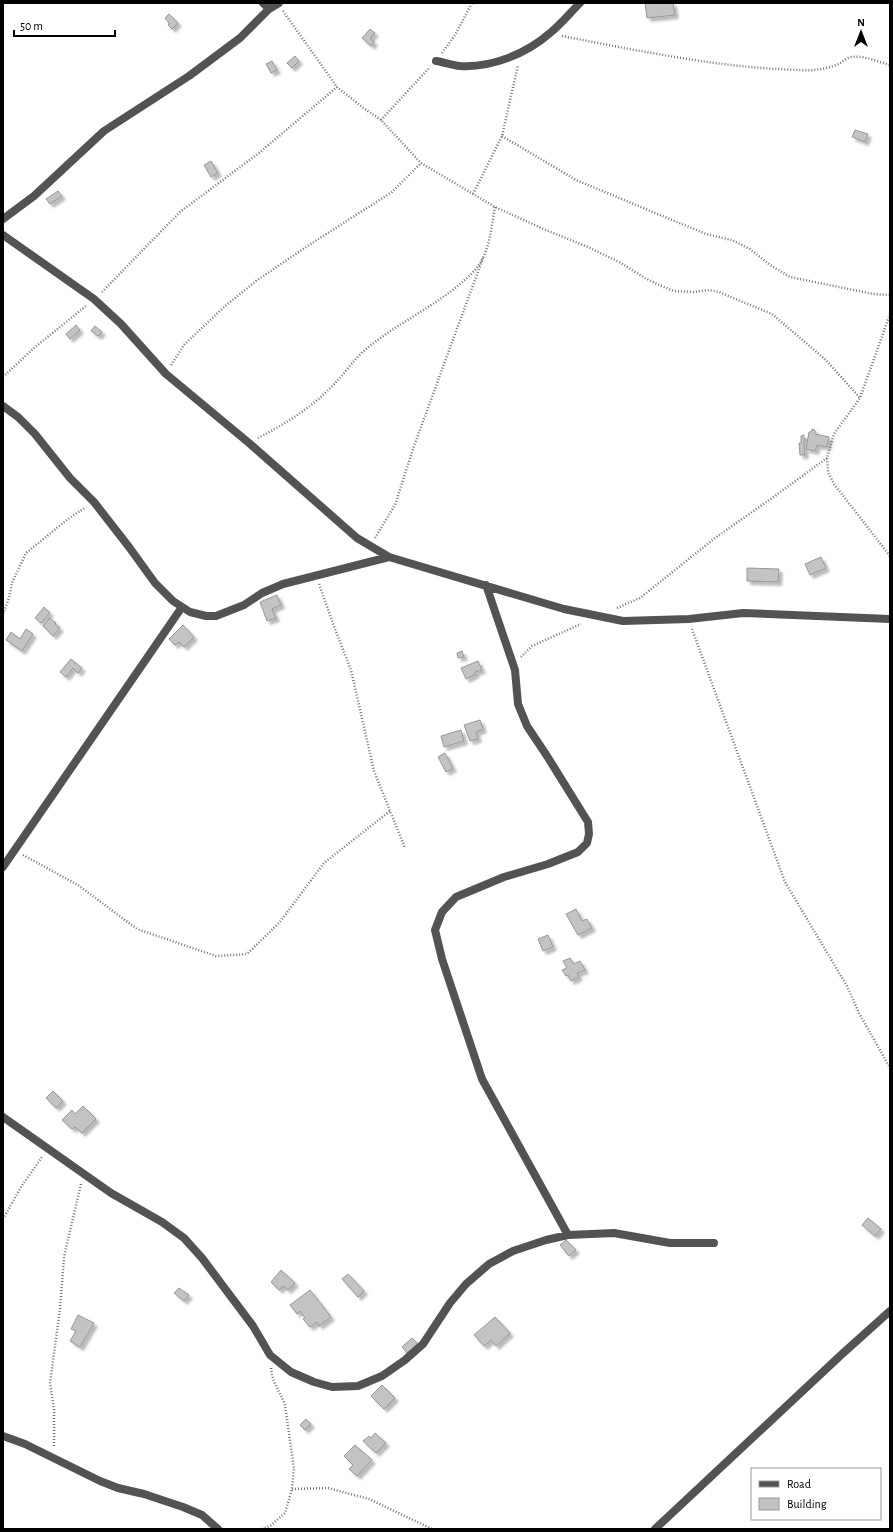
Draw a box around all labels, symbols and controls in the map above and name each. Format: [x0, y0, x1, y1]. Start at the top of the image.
scale bar [14, 12, 115, 38]
north arrow [841, 12, 881, 52]
text: N [857, 17, 865, 28]
text: 50 m [20, 20, 43, 32]
legend [751, 1468, 881, 1520]
text: Road [787, 1478, 811, 1490]
text: Building [787, 1498, 827, 1510]

